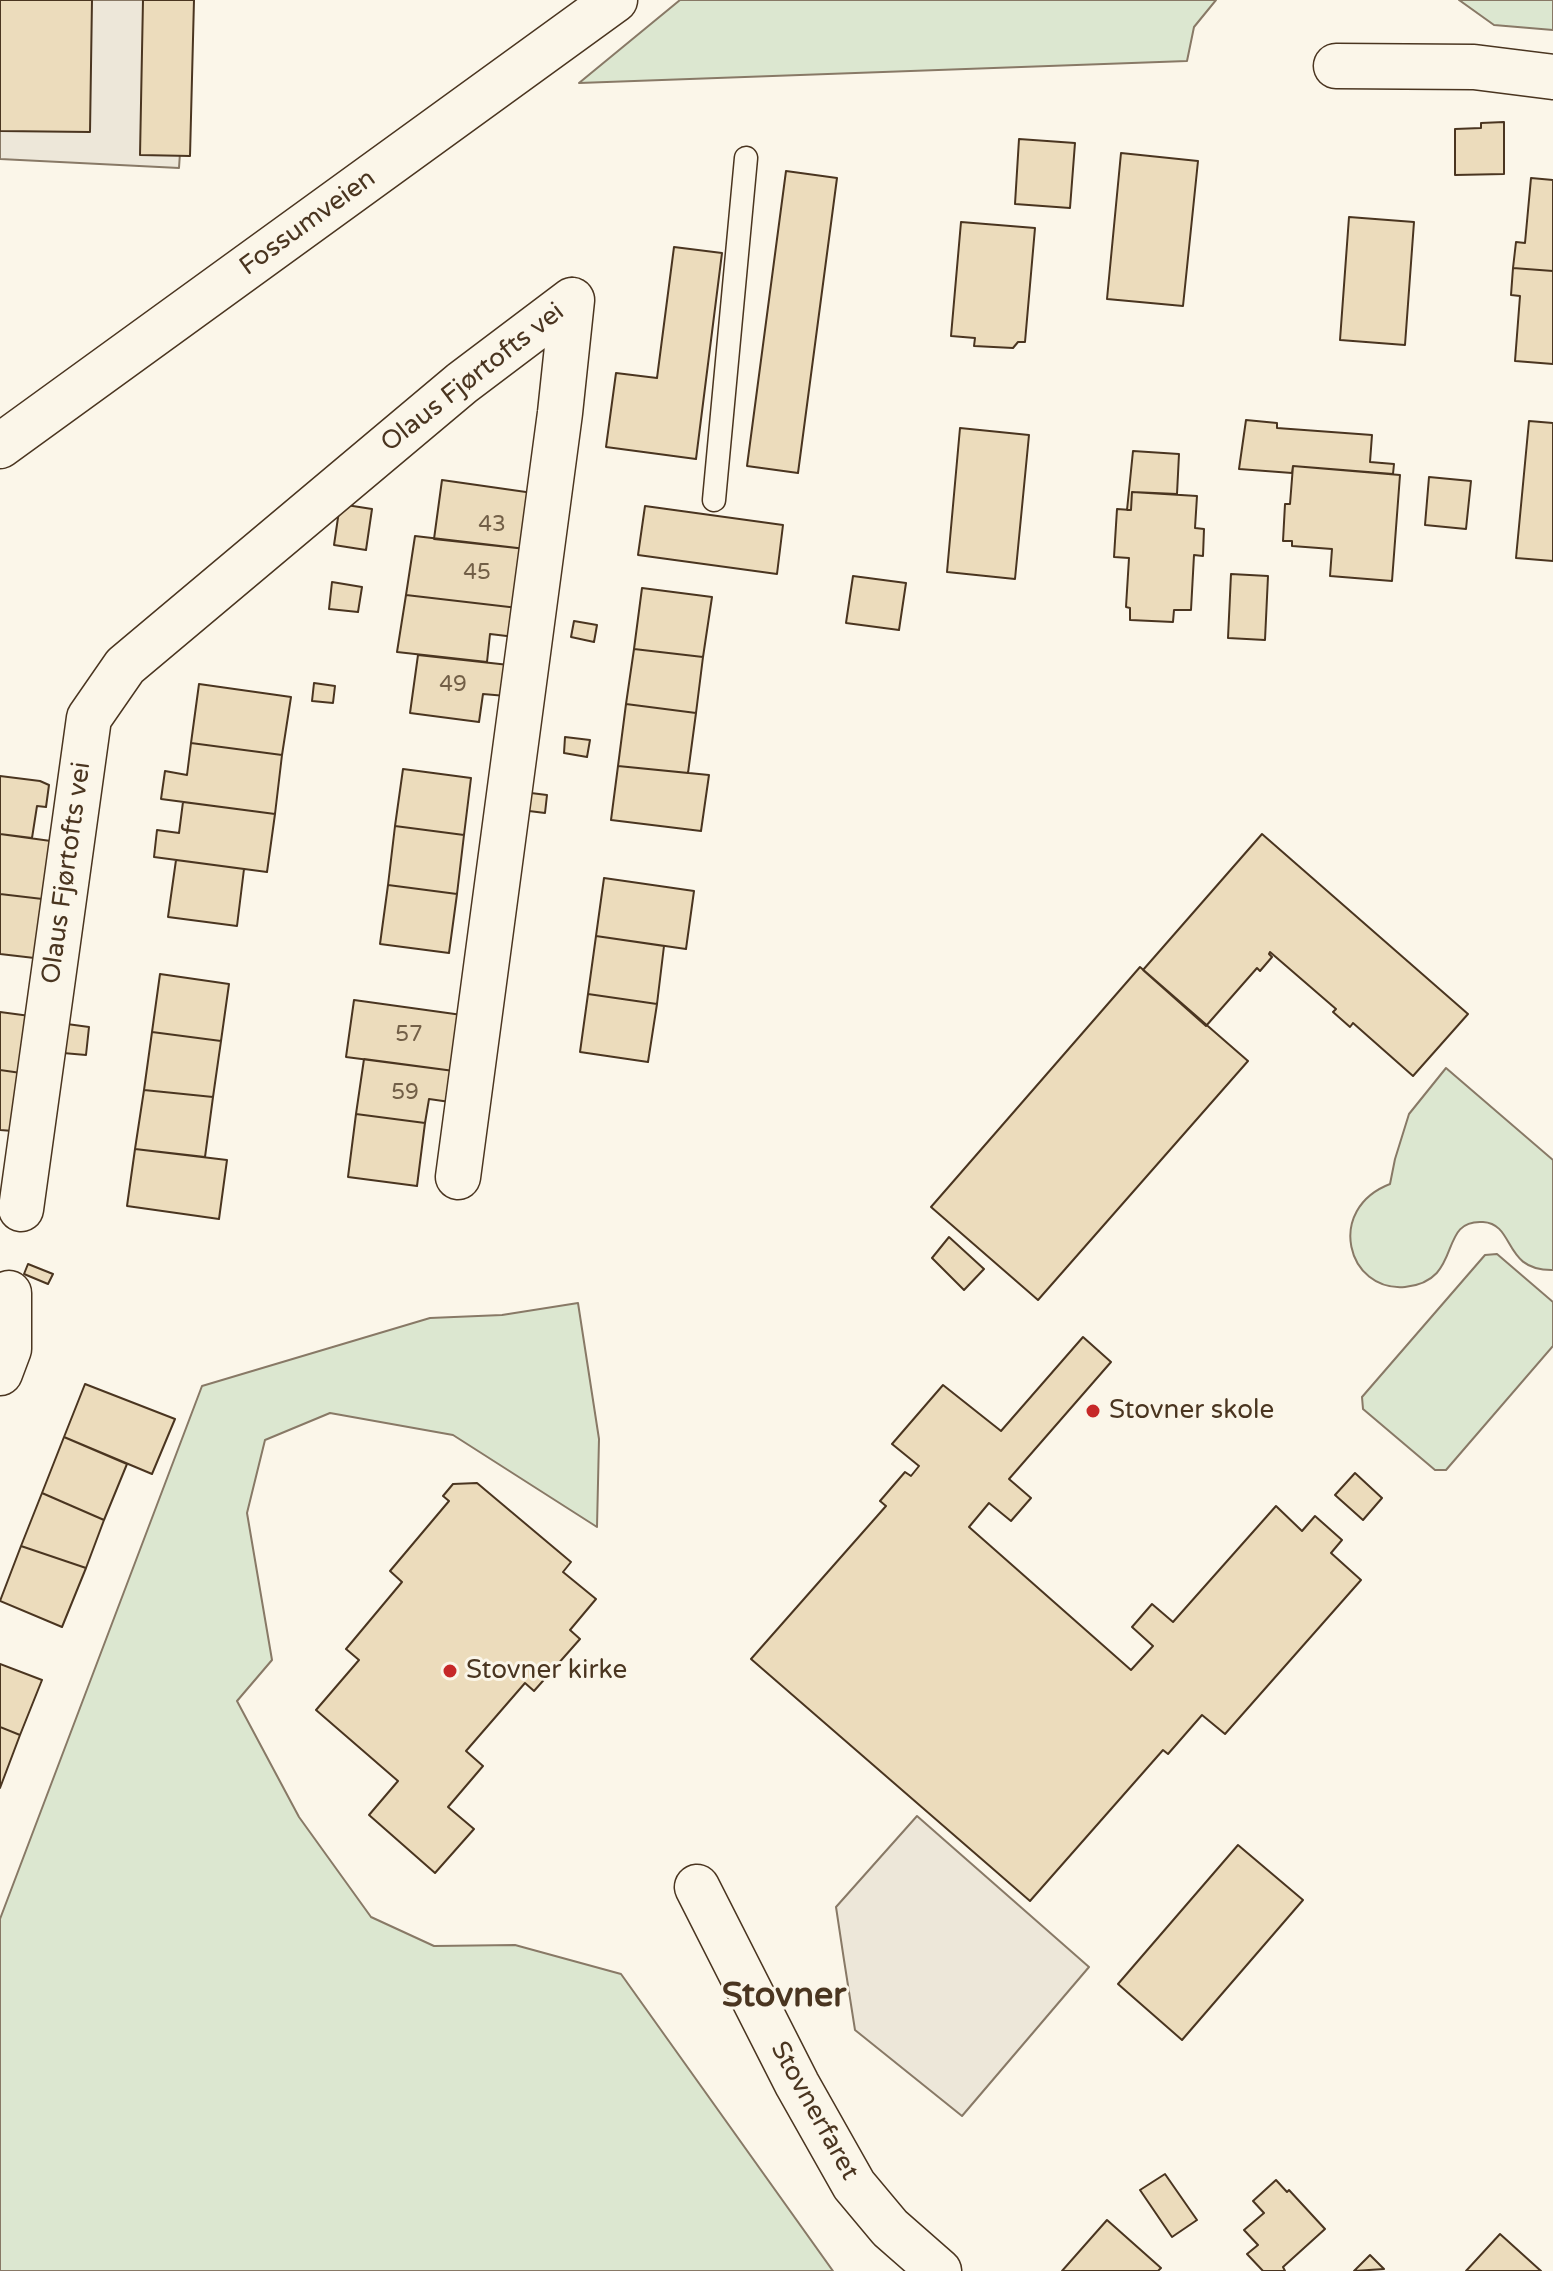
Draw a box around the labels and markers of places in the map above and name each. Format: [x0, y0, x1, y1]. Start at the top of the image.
place label: Stovner skole [1109, 1395, 1274, 1427]
marker: Stovner skole [1084, 1402, 1102, 1420]
place label: Stovner kirke [466, 1655, 627, 1687]
marker: Stovner kirke [441, 1662, 459, 1680]

